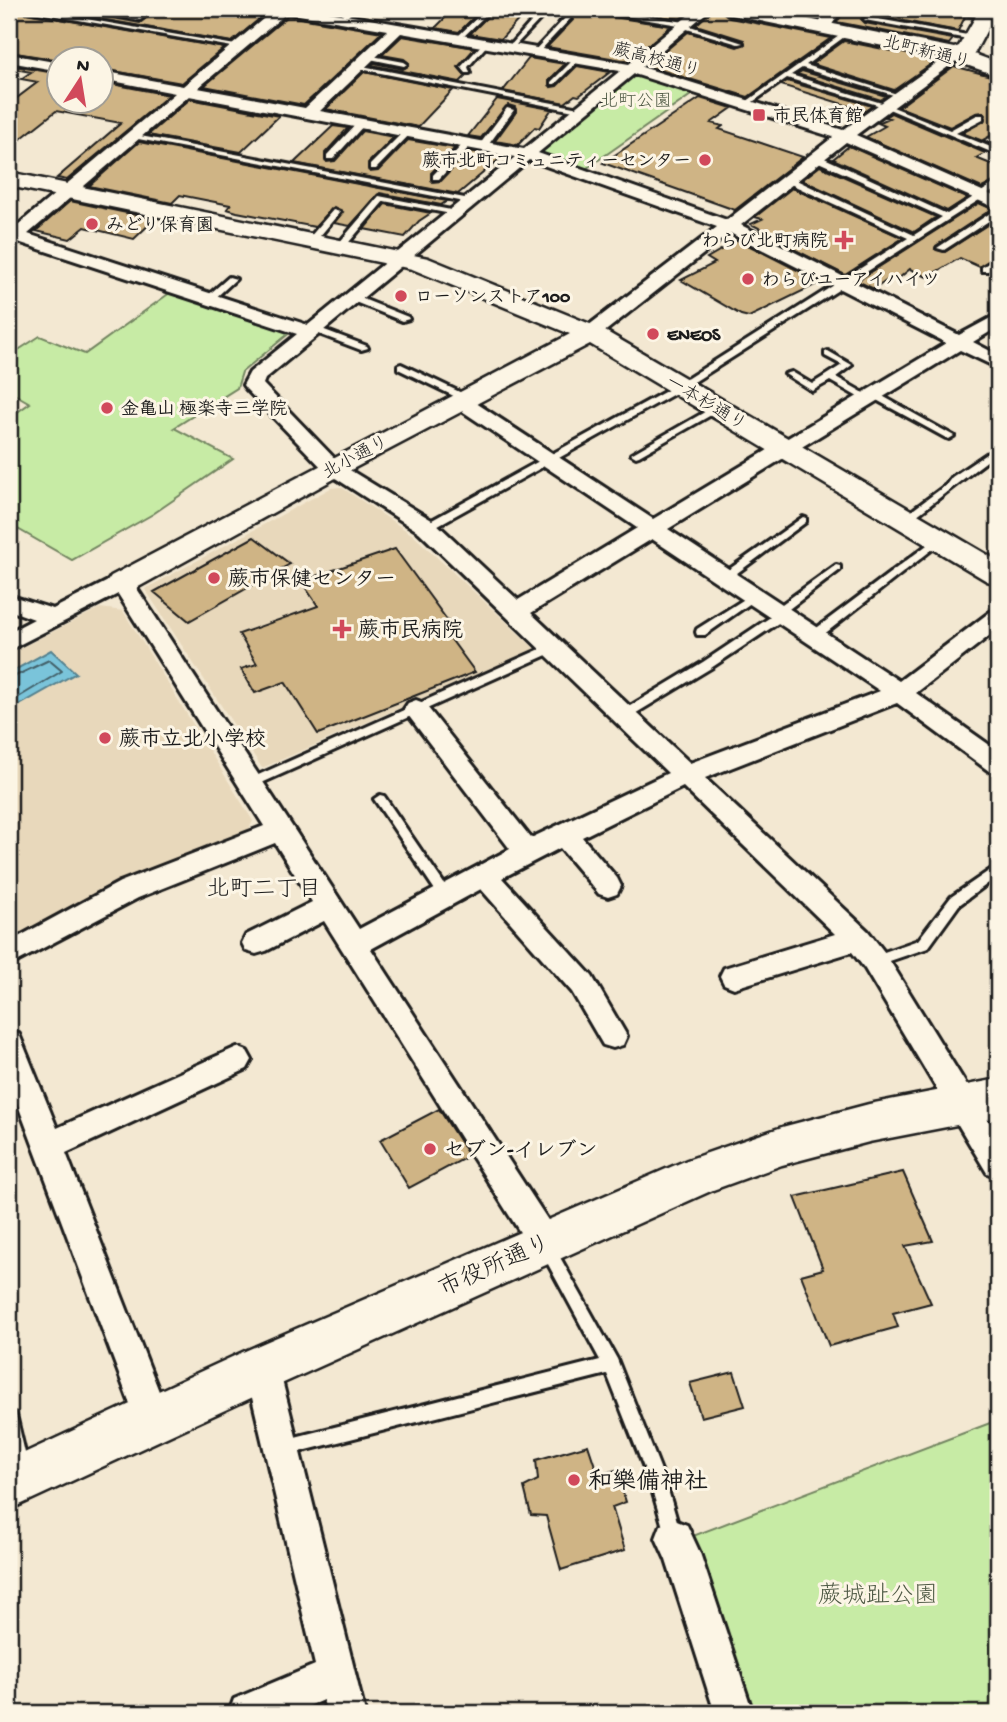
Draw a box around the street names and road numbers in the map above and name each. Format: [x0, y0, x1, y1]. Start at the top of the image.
street label: 北町新通り [880, 31, 973, 75]
street label: 蕨高校通り [610, 39, 703, 83]
street label: 一本杉通り [662, 371, 750, 436]
street label: 北小通り [319, 431, 393, 484]
street label: 市役所通り [435, 1230, 556, 1305]

